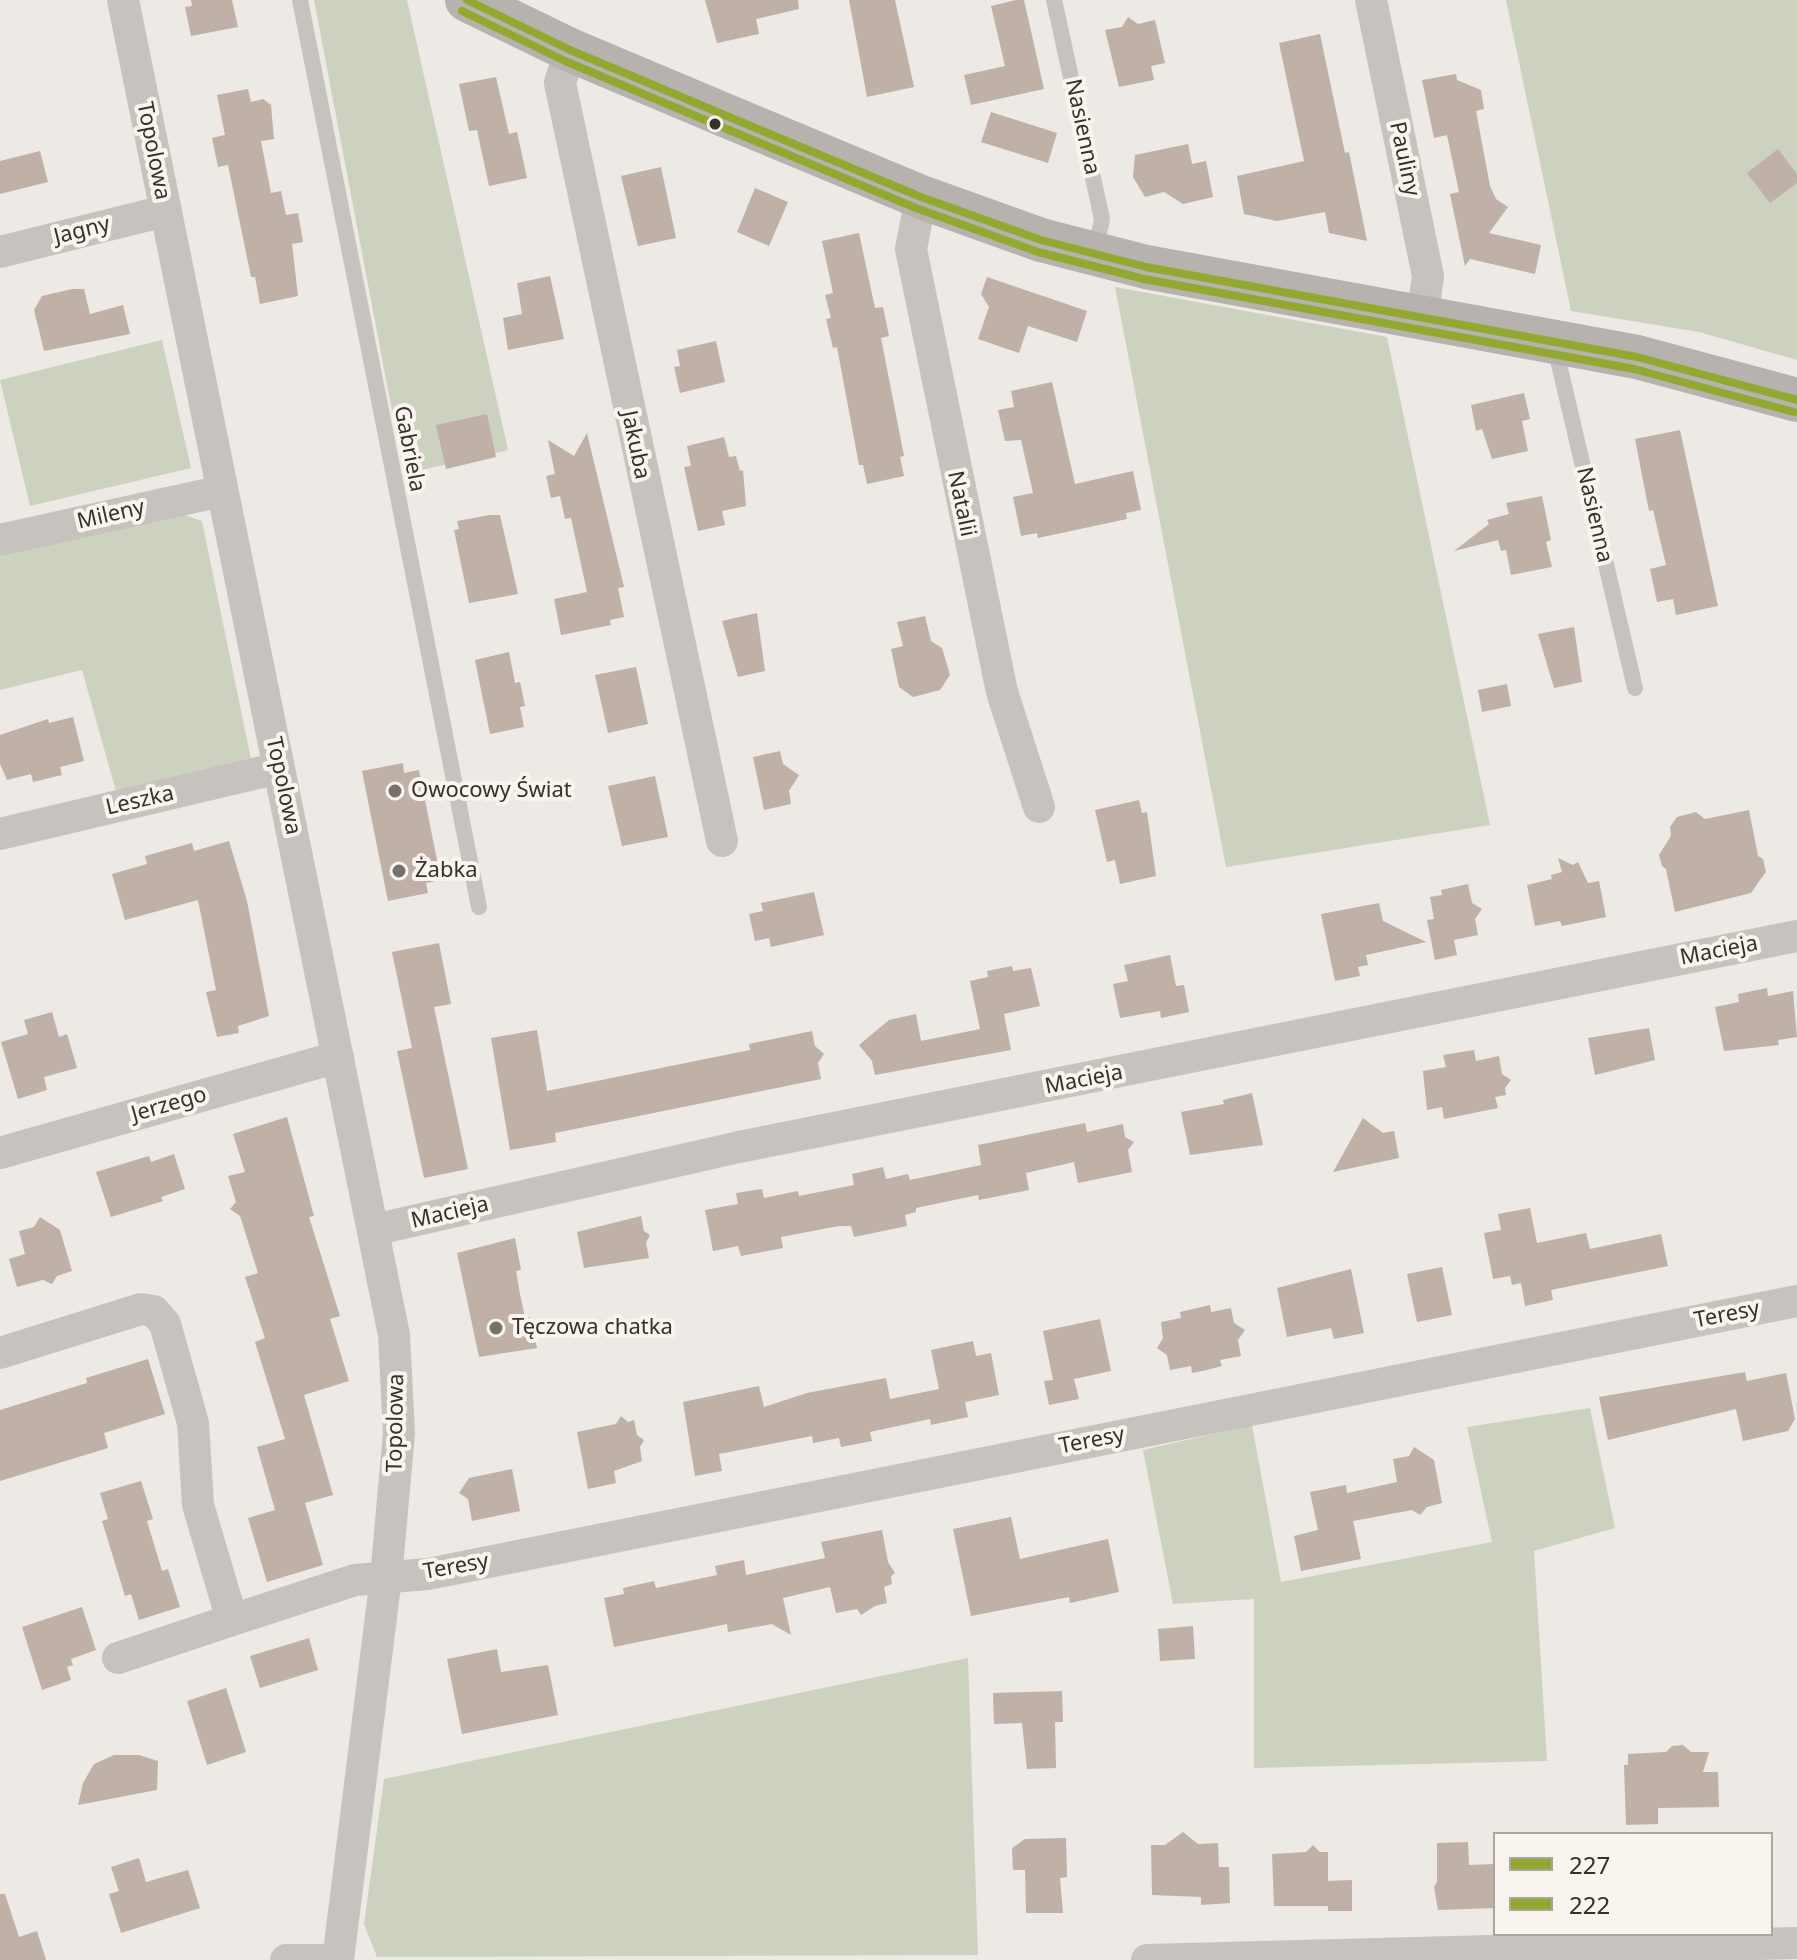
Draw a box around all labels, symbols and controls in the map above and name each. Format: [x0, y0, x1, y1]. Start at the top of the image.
street label: Nasienna [1059, 77, 1105, 177]
street label: Topolowa [131, 100, 175, 202]
unlabelled marker [707, 116, 723, 132]
street label: Pauliny [1383, 119, 1425, 199]
street label: Jagny [51, 211, 113, 251]
street label: Gabriela [388, 404, 430, 494]
street label: Jakuba [615, 408, 655, 482]
street label: Nasienna [1570, 465, 1618, 565]
street label: Natalii [941, 469, 981, 539]
street label: Mileny [75, 494, 147, 536]
street label: Topolowa [260, 735, 306, 837]
place label: Owocowy Świat [411, 778, 572, 804]
street label: Leszka [103, 780, 177, 822]
marker: Owocowy Świat [386, 782, 404, 800]
place label: Żabka [415, 858, 478, 884]
marker: Żabka [390, 862, 408, 880]
street label: Macieja [1678, 931, 1760, 971]
street label: Macieja [1043, 1060, 1125, 1100]
street label: Jerzego [128, 1082, 210, 1128]
street label: Macieja [409, 1191, 491, 1235]
street label: Teresy [1692, 1296, 1762, 1334]
place label: Tęczowa chatka [512, 1315, 673, 1341]
marker: Tęczowa chatka [487, 1319, 505, 1337]
street label: Topolowa [382, 1373, 410, 1473]
street label: Teresy [1057, 1422, 1127, 1460]
street label: Teresy [421, 1548, 491, 1586]
legend [1493, 1832, 1773, 1936]
text: 227 [1569, 1848, 1610, 1881]
text: 222 [1569, 1888, 1610, 1921]

